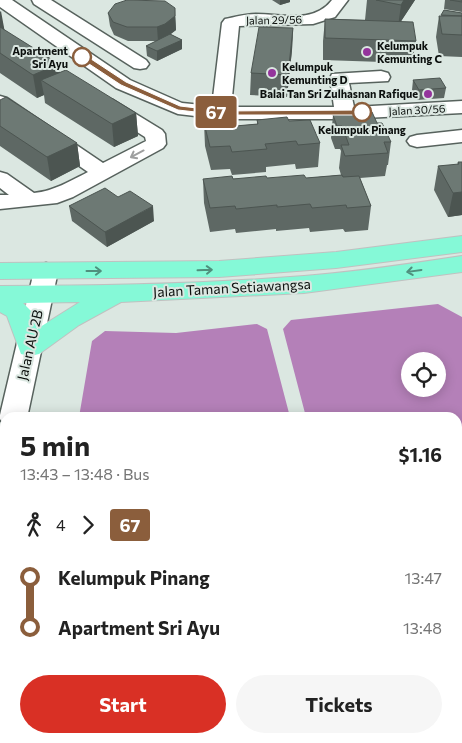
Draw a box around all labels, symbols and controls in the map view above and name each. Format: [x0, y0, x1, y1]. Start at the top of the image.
street label: Jalan 29/56 [246, 13, 303, 27]
place label: Kelumpuk Kemunting C [377, 39, 442, 65]
place label: Apartment Sri Ayu [12, 44, 68, 70]
marker: Kelumpuk Kemunting C [361, 46, 373, 58]
marker: Apartment Sri Ayu [72, 47, 92, 67]
place label: Kelumpuk Kemunting D [282, 60, 348, 86]
marker: Kelumpuk Kemunting D [266, 67, 278, 79]
place label: Balai Tan Sri Zulhasnan Rafique [260, 87, 418, 100]
marker: Balai Tan Sri Zulhasnan Rafique [422, 88, 434, 100]
line badge: 67 [194, 96, 238, 128]
text: 67 [206, 101, 226, 123]
marker: Kelumpuk Pinang [352, 102, 372, 122]
street label: Jalan 30/56 [388, 102, 446, 118]
place label: Kelumpuk Pinang [318, 123, 406, 136]
one-way arrow [129, 149, 144, 159]
one-way arrow [197, 265, 213, 274]
one-way arrow [86, 266, 102, 276]
one-way arrow [406, 266, 422, 276]
street label: Jalan Taman Setiawangsa [153, 275, 311, 300]
street label: Jalan AU 2B [13, 308, 46, 382]
map controls [401, 352, 446, 397]
button: locate [401, 352, 446, 397]
text: 5 min [20, 428, 90, 462]
text: $1.16 [399, 443, 442, 466]
text: 13:43 – 13:48 · Bus [20, 464, 150, 483]
icon: walk [20, 511, 48, 539]
icon: forward [74, 511, 102, 539]
text: 67 [120, 514, 140, 536]
text: 4 [56, 515, 66, 534]
text: Kelumpuk Pinang [58, 566, 210, 589]
text: 13:47 [405, 568, 442, 587]
text: Apartment Sri Ayu [58, 616, 220, 639]
text: 13:48 [403, 618, 442, 637]
button: Start [20, 675, 226, 733]
button: Tickets [236, 675, 442, 733]

